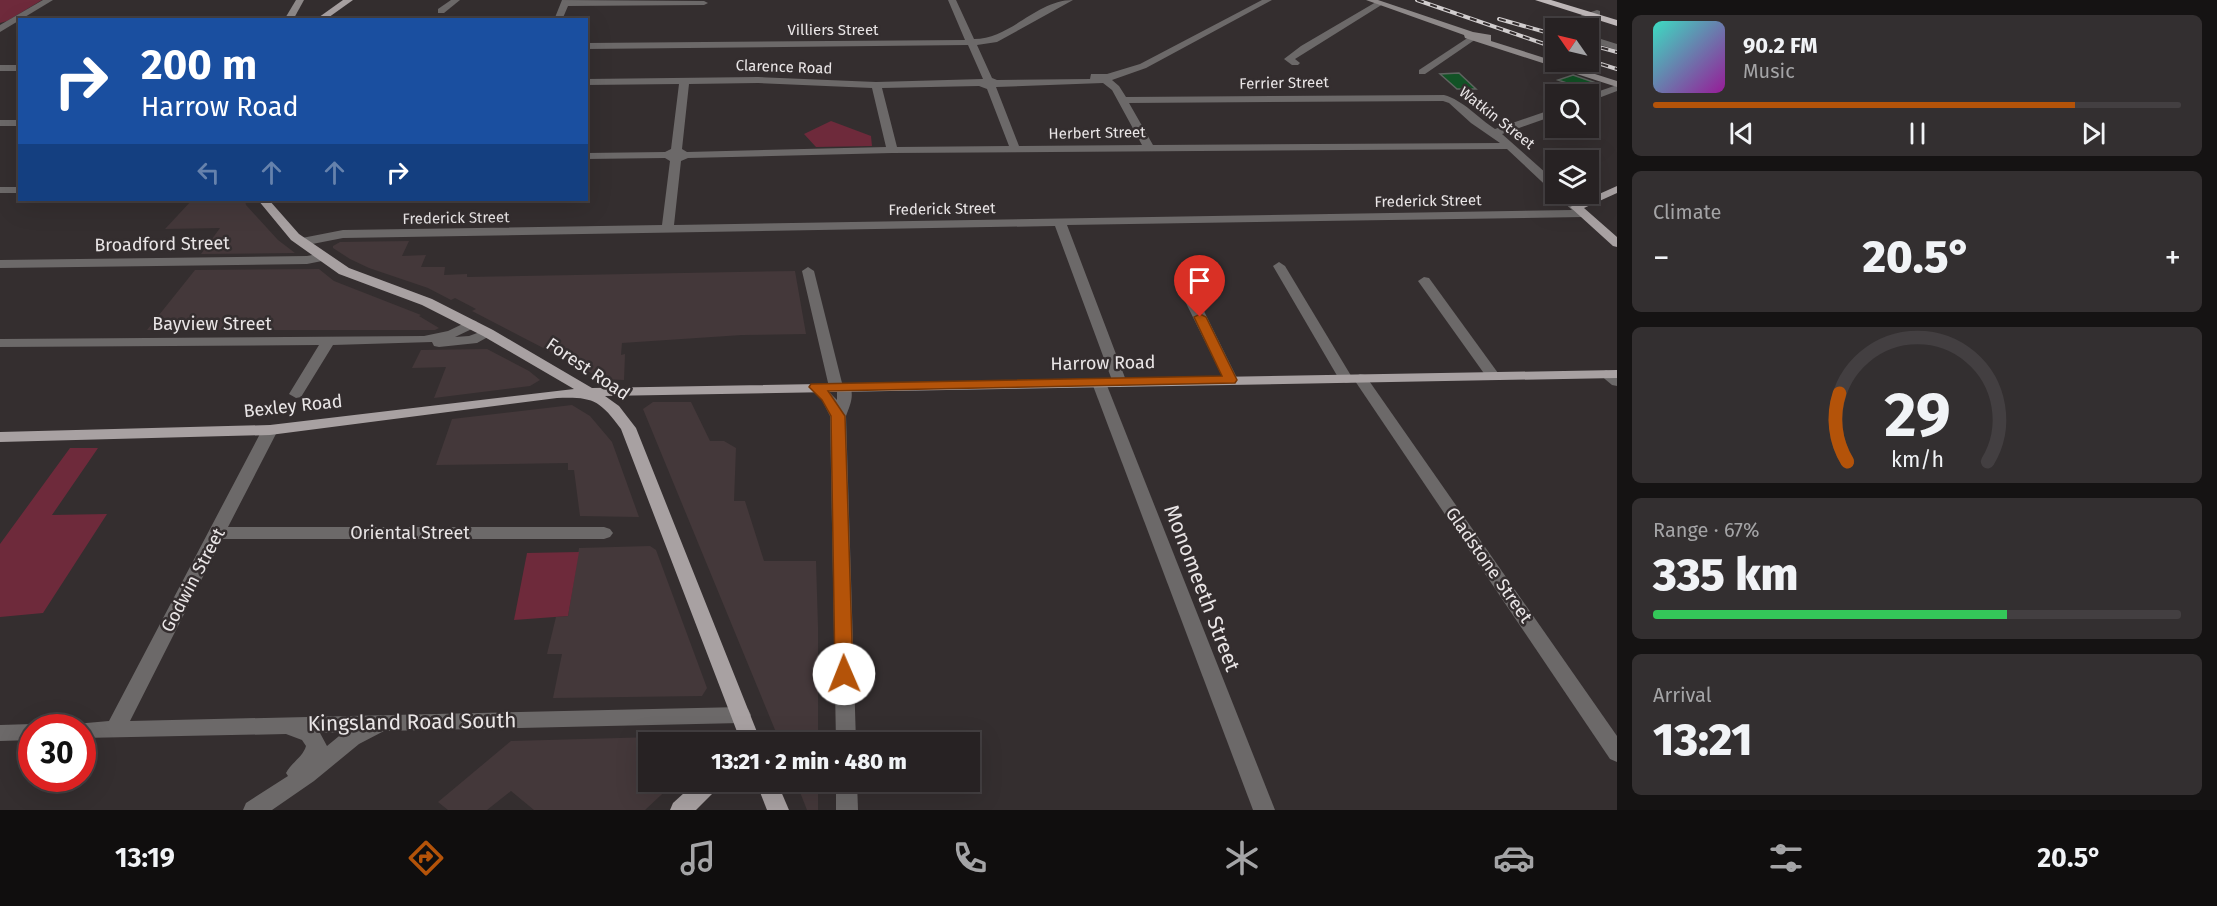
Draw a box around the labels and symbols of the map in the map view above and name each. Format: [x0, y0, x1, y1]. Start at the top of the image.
north arrow [1545, 18, 1599, 72]
street label: Villiers Street [787, 21, 879, 39]
street label: Clarence Road [735, 56, 833, 78]
street label: Ferrier Street [1239, 73, 1329, 93]
street label: Watkin Street [1456, 83, 1539, 153]
street label: Herbert Street [1048, 123, 1146, 143]
street label: Frederick Street [1374, 191, 1482, 211]
street label: Frederick Street [888, 199, 996, 219]
street label: Frederick Street [402, 208, 510, 228]
street label: Broadford Street [94, 232, 230, 256]
pin [1174, 255, 1225, 317]
street label: Bayview Street [152, 313, 272, 335]
street label: Forest Road [542, 333, 634, 405]
street label: Harrow Road [1050, 351, 1156, 375]
street label: Bexley Road [242, 390, 344, 422]
street label: Monomeeth Street [1158, 501, 1246, 675]
street label: Gladstone Street [1441, 503, 1537, 628]
street label: Oriental Street [350, 522, 470, 544]
street label: Godwin Street [156, 524, 230, 636]
position arrow [812, 642, 876, 706]
street label: Kingsland Road South [307, 707, 517, 737]
speed limit sign: 30 [18, 714, 96, 792]

